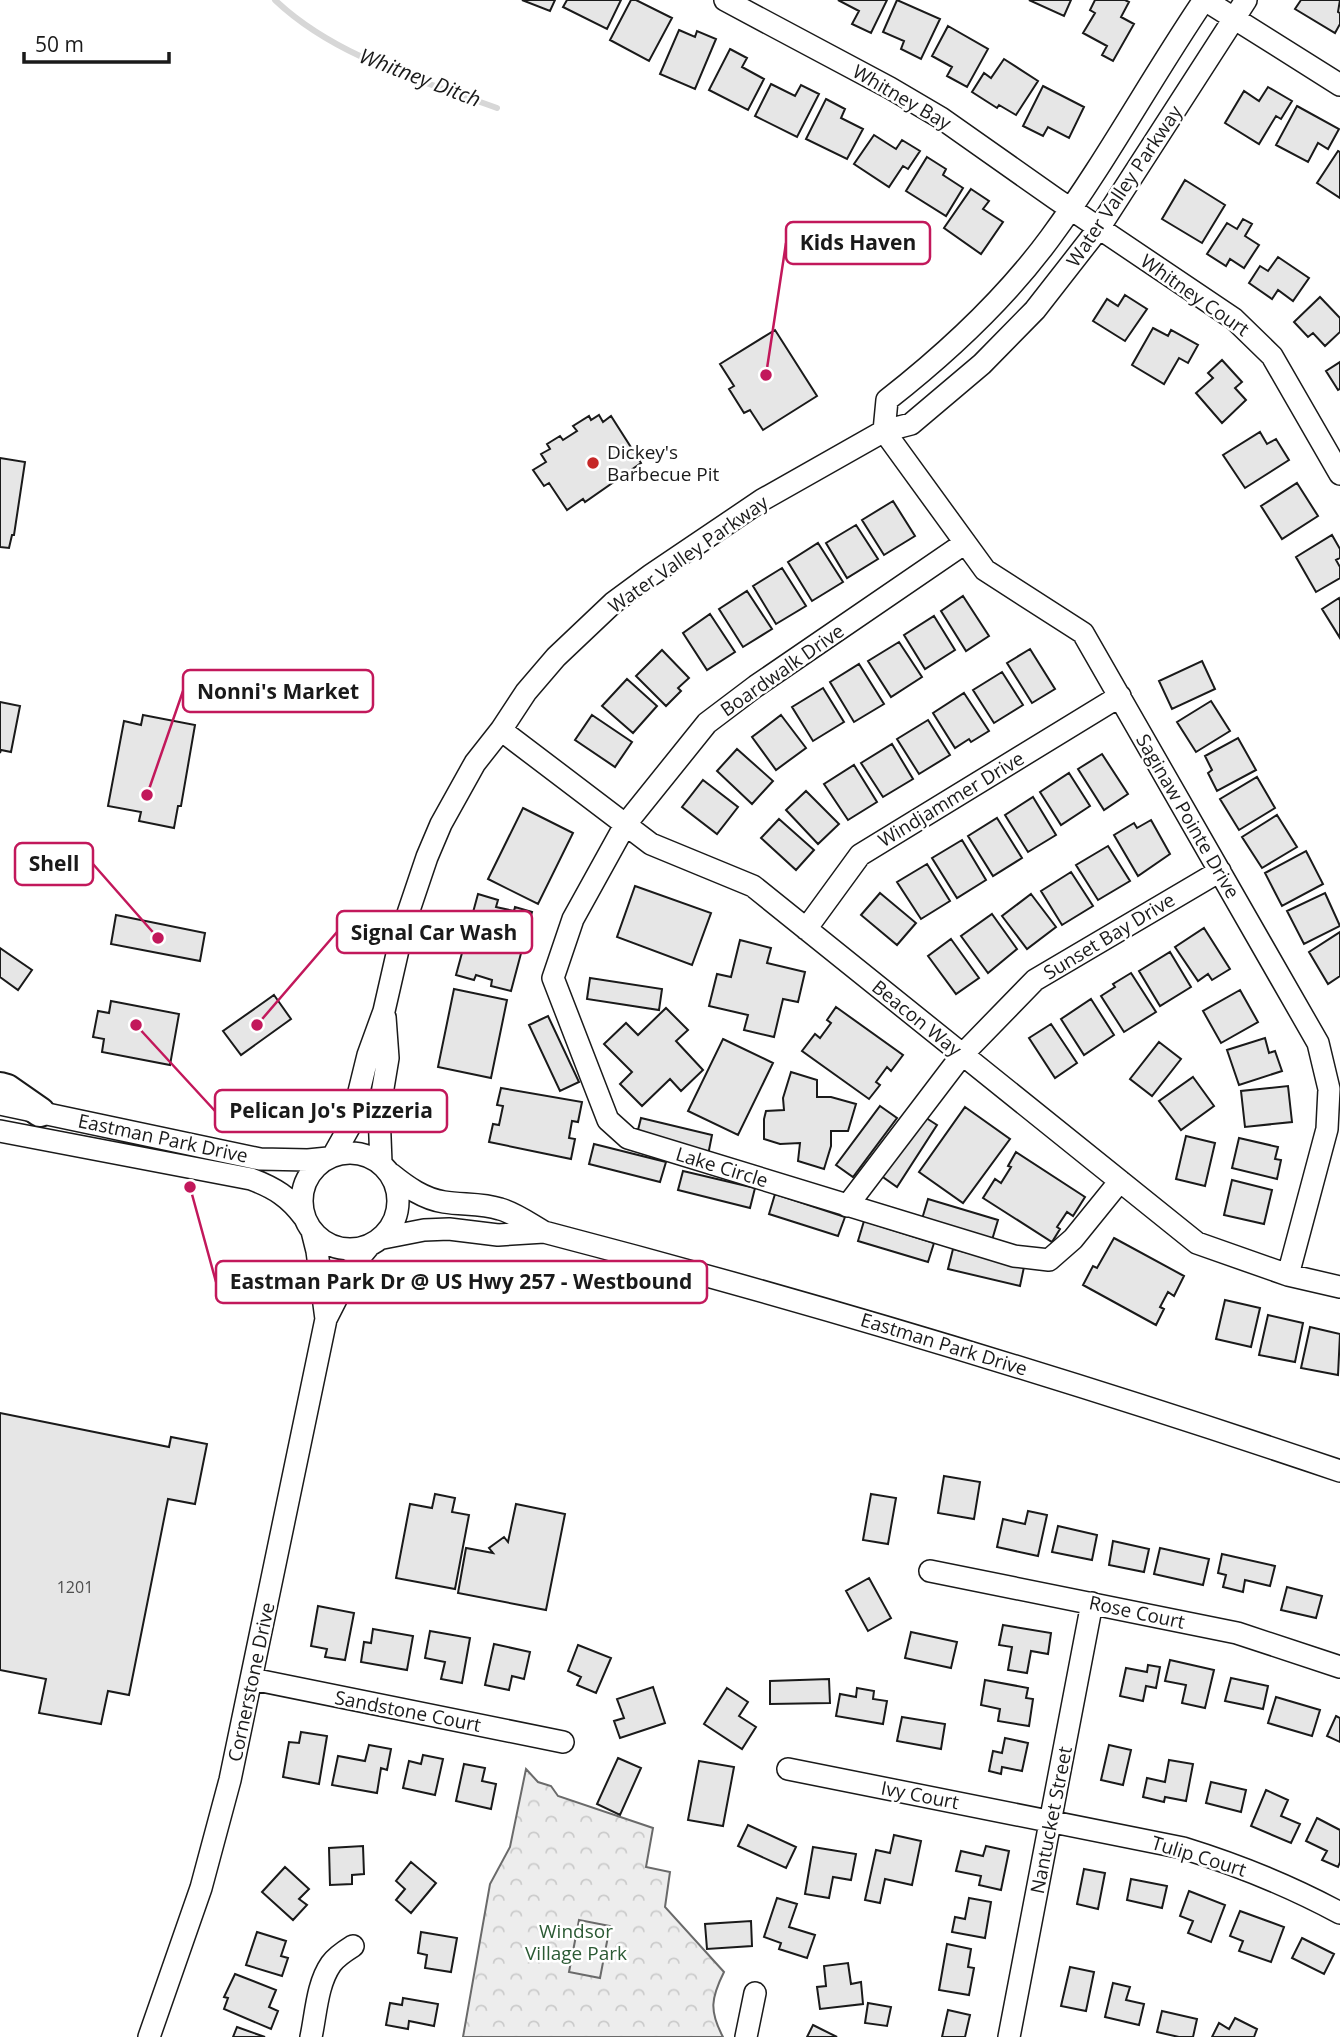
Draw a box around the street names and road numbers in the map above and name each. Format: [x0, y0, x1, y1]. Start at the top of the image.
street label: Whitney Bay [848, 58, 957, 136]
street label: Water Valley Parkway [1060, 100, 1188, 272]
street label: Whitney Court [1135, 248, 1255, 342]
street label: Water Valley Parkway [603, 489, 773, 619]
street label: Boardwalk Drive [715, 618, 849, 722]
street label: Saginaw Pointe Drive [1130, 729, 1246, 903]
street label: Windjammer Drive [873, 745, 1029, 853]
street label: Sunset Bay Drive [1038, 886, 1180, 986]
street label: Beacon Way [867, 974, 968, 1062]
street label: Eastman Park Drive [76, 1107, 250, 1169]
street label: Lake Circle [673, 1141, 771, 1193]
street label: Eastman Park Drive [858, 1306, 1030, 1382]
street label: Rose Court [1087, 1589, 1188, 1635]
street label: Cornerstone Drive [221, 1600, 281, 1764]
street label: Sandstone Court [333, 1684, 484, 1738]
street label: Nantucket Street [1024, 1744, 1078, 1896]
street label: Ivy Court [879, 1775, 961, 1815]
street label: Tulip Court [1148, 1829, 1250, 1883]

